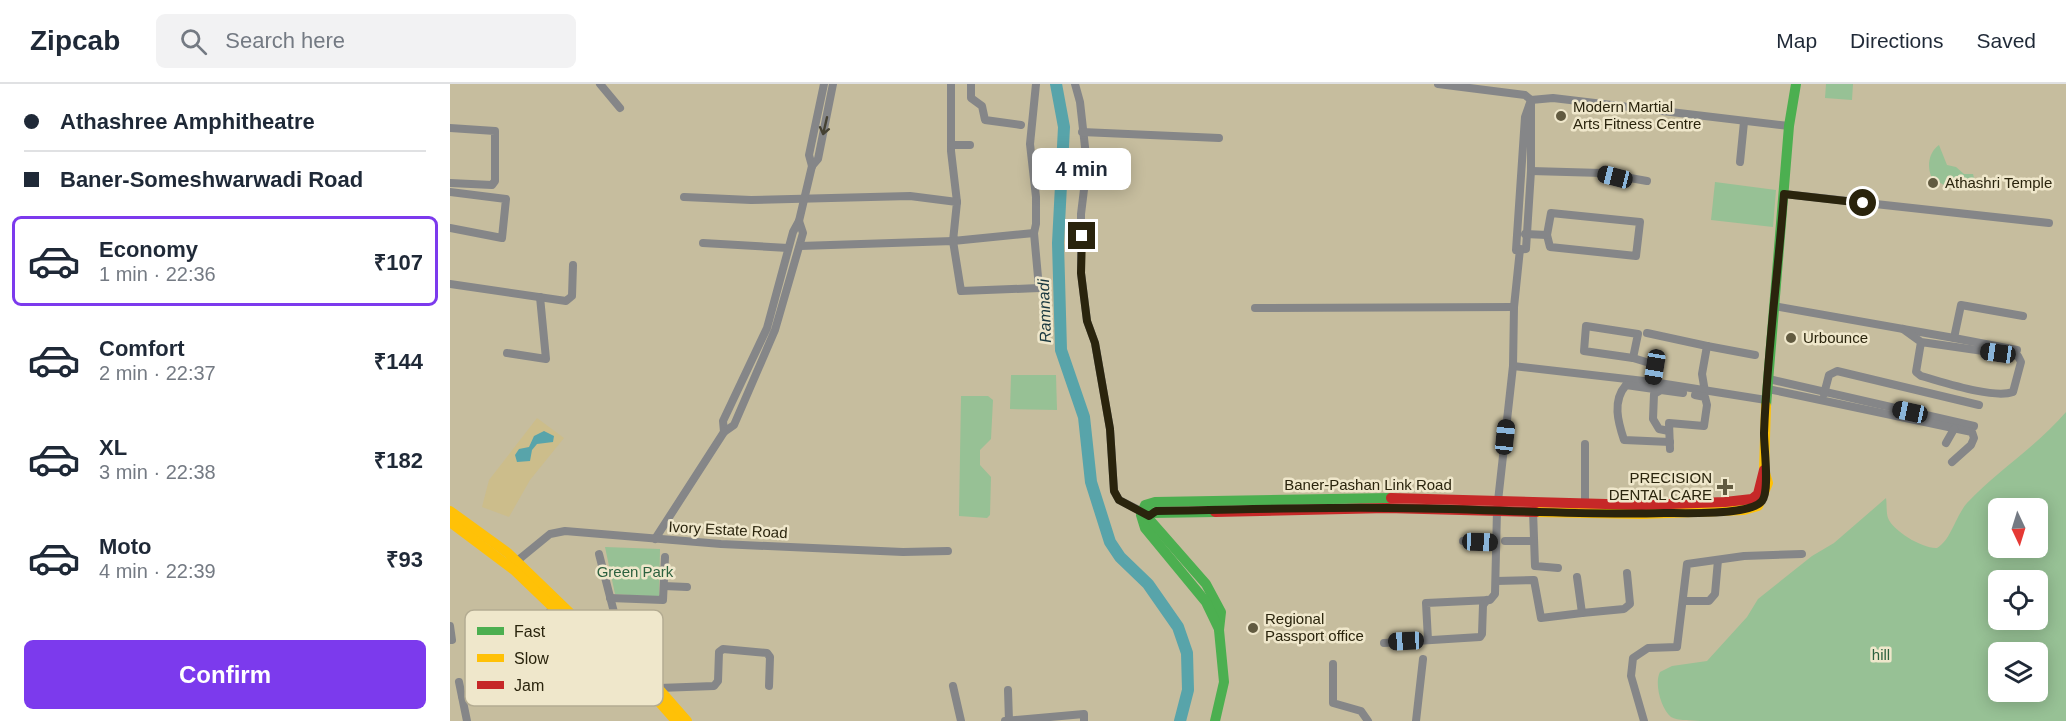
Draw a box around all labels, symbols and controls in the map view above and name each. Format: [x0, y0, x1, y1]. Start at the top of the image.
search box [156, 14, 576, 68]
text: Zipcab [30, 25, 120, 56]
icon: search [177, 25, 210, 58]
text: Search here [225, 28, 345, 53]
text: Map [1776, 29, 1817, 52]
text: Directions [1850, 29, 1943, 52]
text: Saved [1976, 29, 2036, 52]
place label: Modern Martial Arts Fitness Centre [1573, 98, 1701, 132]
text: Athashree Amphitheatre [60, 109, 315, 134]
marker: Modern Martial Arts Fitness Centre [1554, 109, 1568, 123]
one-way arrow [819, 116, 831, 135]
callout: 4 min [1032, 149, 1132, 191]
text: 4 min [1055, 158, 1108, 180]
car [1595, 164, 1635, 190]
text: Baner-Someshwarwadi Road [60, 167, 363, 192]
place label: Athashri Temple [1945, 174, 2052, 191]
marker: Athashri Temple [1926, 176, 1940, 190]
route start [1849, 189, 1876, 216]
route end [1068, 222, 1095, 249]
icon: car [27, 234, 81, 288]
text: Economy [99, 237, 198, 262]
text: ₹107 [374, 250, 423, 275]
text: 1 min · 22:36 [99, 263, 216, 285]
water label: Ramnadi [1035, 278, 1054, 343]
place label: Urbounce [1803, 329, 1868, 346]
marker: Urbounce [1784, 331, 1798, 345]
icon: car [27, 333, 81, 387]
text: Comfort [99, 336, 185, 361]
car [1979, 342, 2017, 364]
car [1643, 348, 1667, 386]
text: ₹144 [374, 349, 423, 374]
text: 2 min · 22:37 [99, 362, 216, 384]
car [1891, 399, 1929, 425]
car [1494, 418, 1516, 456]
icon: car [27, 432, 81, 486]
text: XL [99, 435, 127, 460]
text: ₹182 [374, 448, 423, 473]
text: 3 min · 22:38 [99, 461, 216, 483]
place label: PRECISION DENTAL CARE [1609, 469, 1712, 503]
street label: Baner-Pashan Link Road [1284, 476, 1452, 493]
marker: PRECISION DENTAL CARE [1716, 478, 1734, 496]
north arrow [1988, 498, 2048, 558]
map controls [1988, 498, 2048, 702]
street label: Ivory Estate Road [668, 518, 788, 541]
icon: car [27, 531, 81, 585]
car [1462, 532, 1498, 552]
text: Moto [99, 534, 152, 559]
text: ₹93 [386, 547, 423, 572]
text: 4 min · 22:39 [99, 560, 216, 582]
park label: Green Park [597, 563, 674, 580]
button: locate [1988, 570, 2048, 630]
legend [465, 610, 663, 706]
place label: Regional Passport office [1265, 610, 1364, 644]
marker: Regional Passport office [1246, 621, 1260, 635]
text: Fast [514, 623, 546, 640]
car [1388, 631, 1424, 651]
button: Confirm [24, 640, 426, 709]
button: layers [1988, 642, 2048, 702]
park label: hill [1872, 646, 1890, 663]
text: Slow [514, 650, 549, 667]
text: Jam [514, 677, 544, 694]

